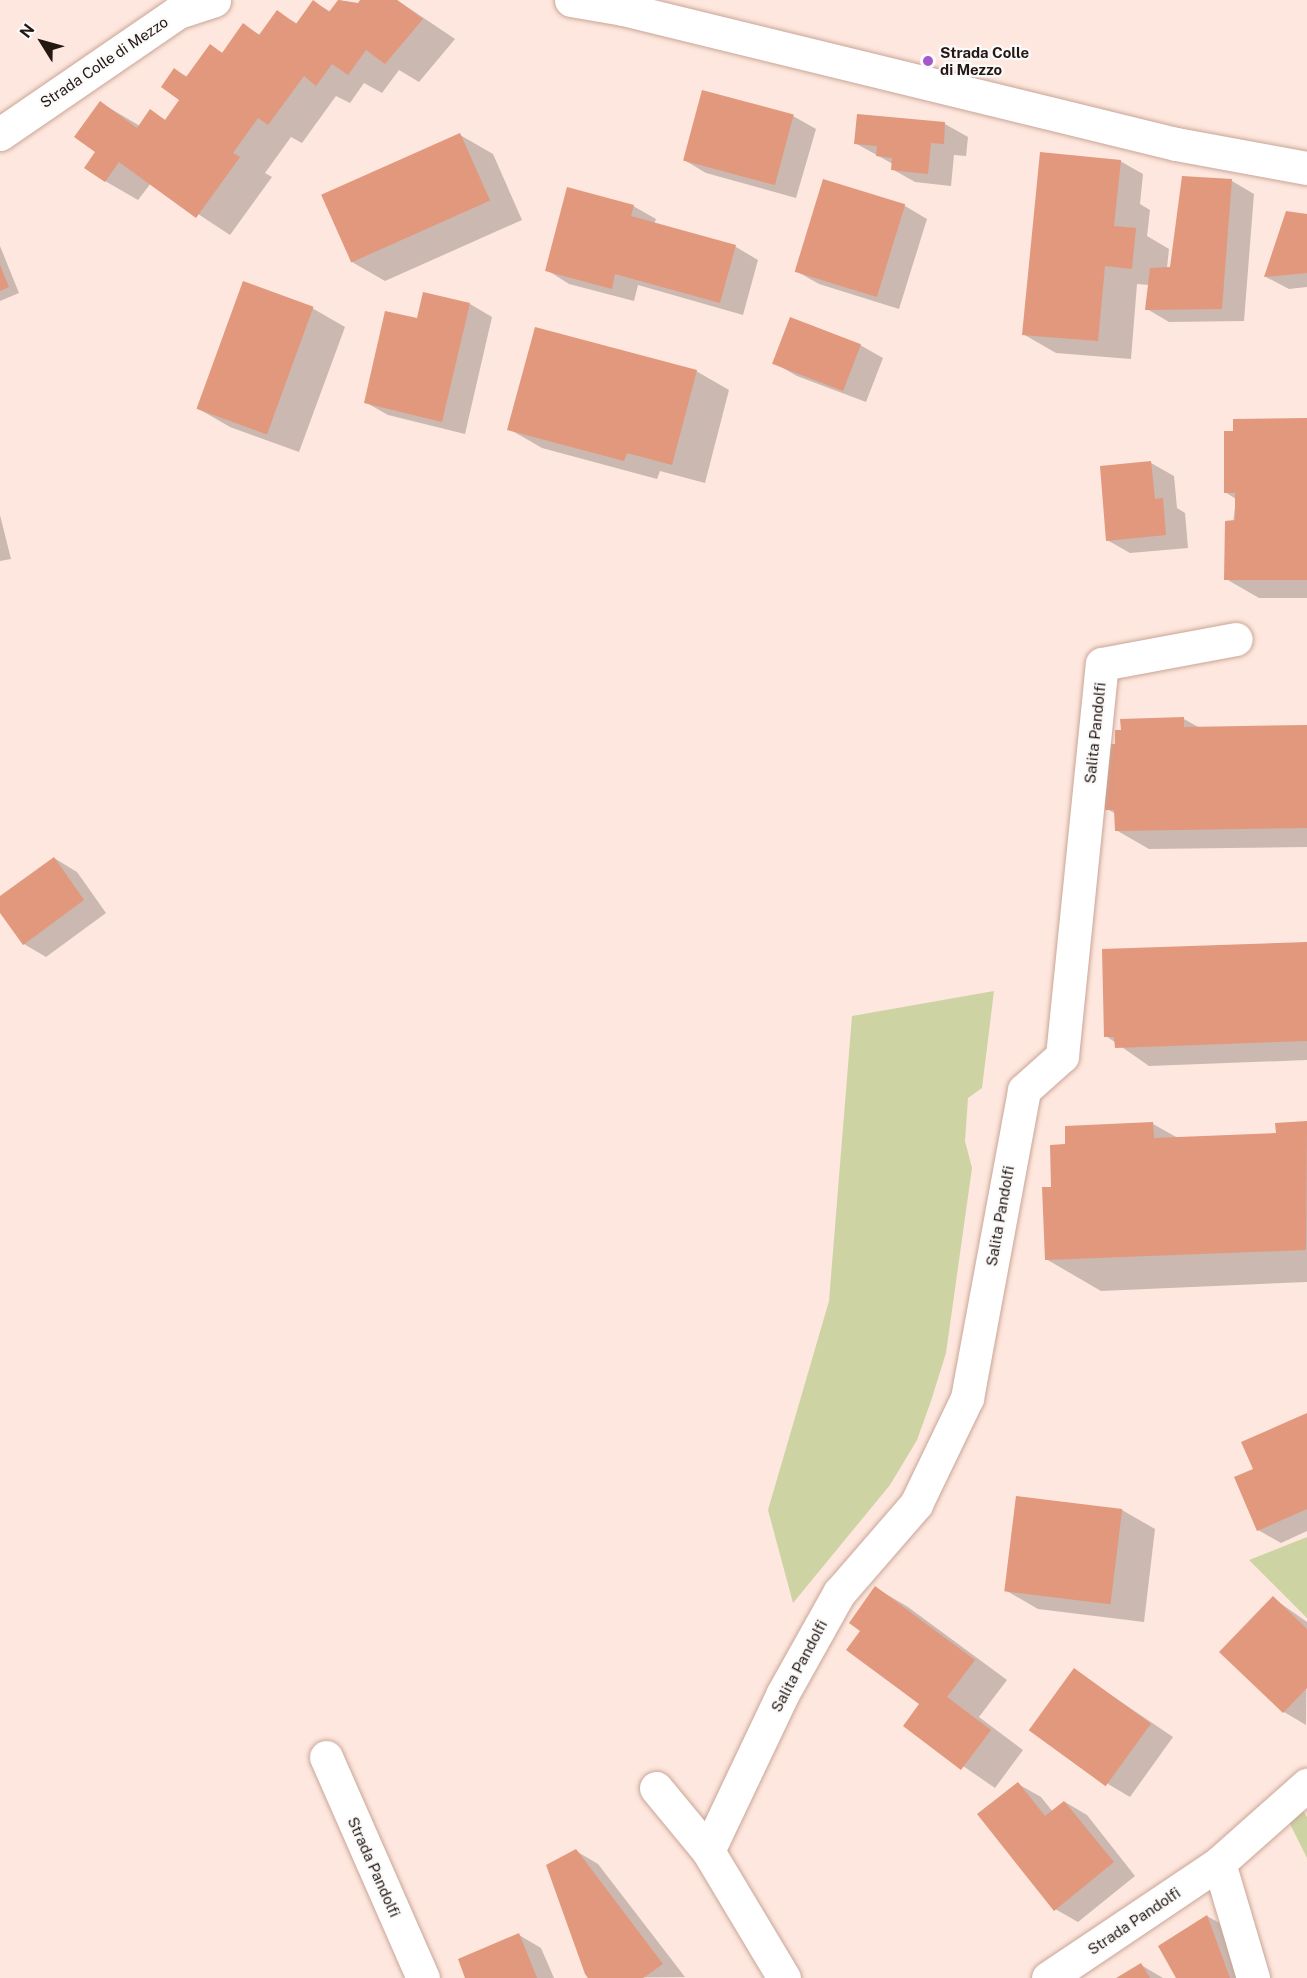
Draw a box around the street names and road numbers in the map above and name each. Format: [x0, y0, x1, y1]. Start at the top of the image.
street label: Strada Colle di Mezzo [37, 12, 171, 112]
street label: Salita Pandolfi [1081, 682, 1109, 784]
street label: Salita Pandolfi [982, 1164, 1018, 1268]
street label: Salita Pandolfi [767, 1617, 831, 1715]
street label: Strada Pandolfi [344, 1814, 404, 1920]
street label: Strada Pandolfi [1084, 1883, 1184, 1959]

